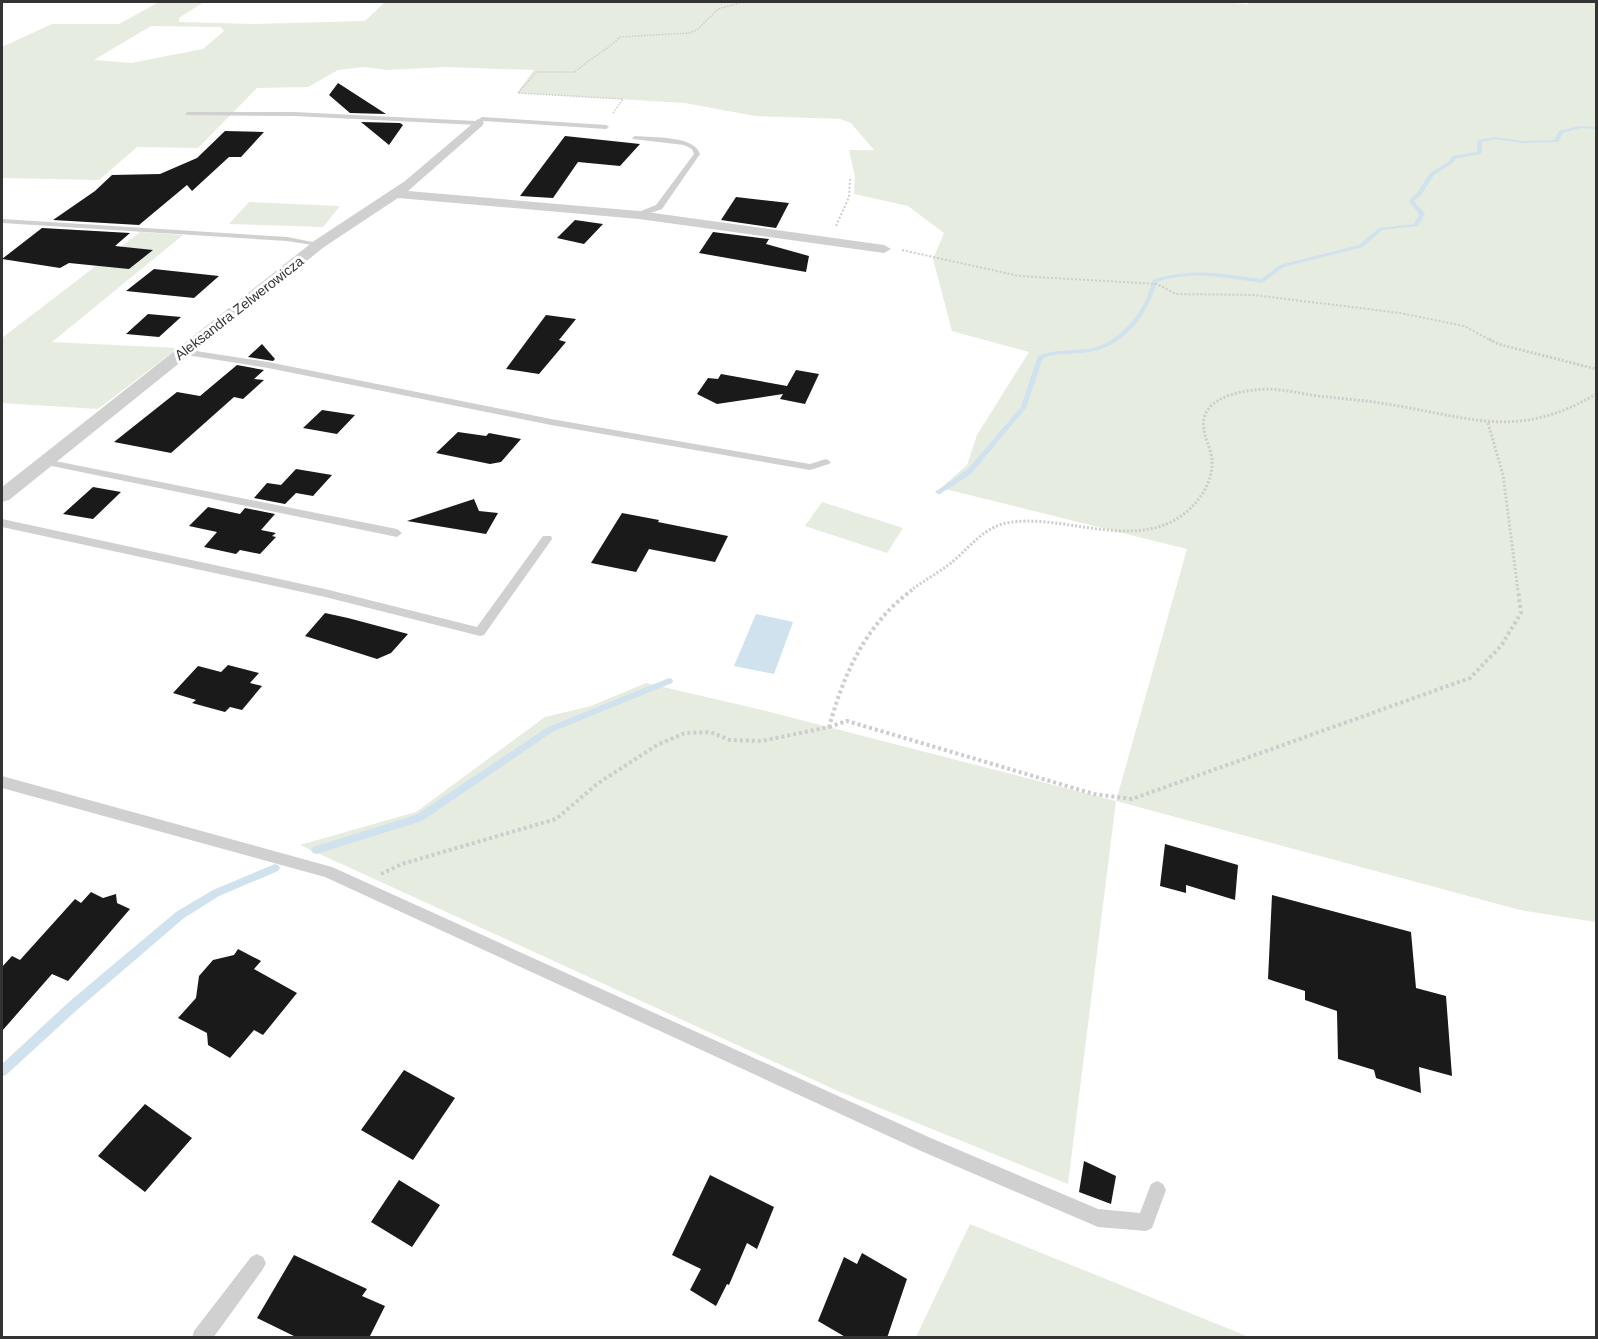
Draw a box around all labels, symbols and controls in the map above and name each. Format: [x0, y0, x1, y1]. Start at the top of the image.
street label: Aleksandra Zelwerowicza [172, 253, 307, 363]

